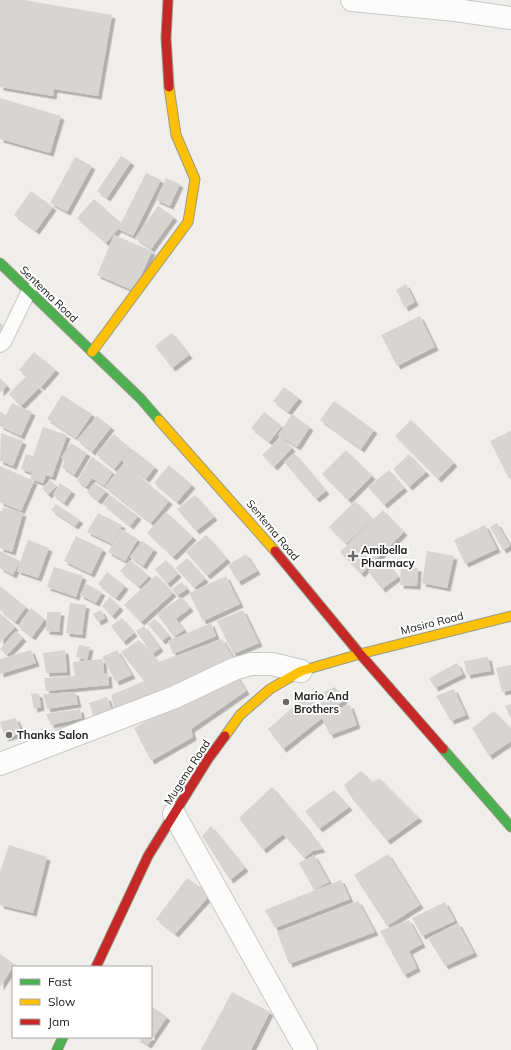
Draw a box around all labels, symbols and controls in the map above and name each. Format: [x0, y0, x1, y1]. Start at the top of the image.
street label: Sentema Road [17, 263, 81, 325]
street label: Sentema Road [243, 497, 303, 563]
place label: Amibella Pharmacy [361, 543, 414, 570]
marker: Amibella Pharmacy [348, 551, 358, 561]
street label: Masiro Road [399, 608, 465, 638]
place label: Mario And Brothers [294, 689, 349, 716]
marker: Mario And Brothers [281, 697, 291, 707]
place label: Thanks Salon [17, 728, 88, 742]
marker: Thanks Salon [4, 730, 14, 740]
street label: Mugema Road [161, 737, 213, 807]
legend [12, 966, 152, 1038]
text: Fast [48, 974, 72, 989]
text: Slow [48, 994, 76, 1009]
text: Jam [48, 1014, 70, 1029]

